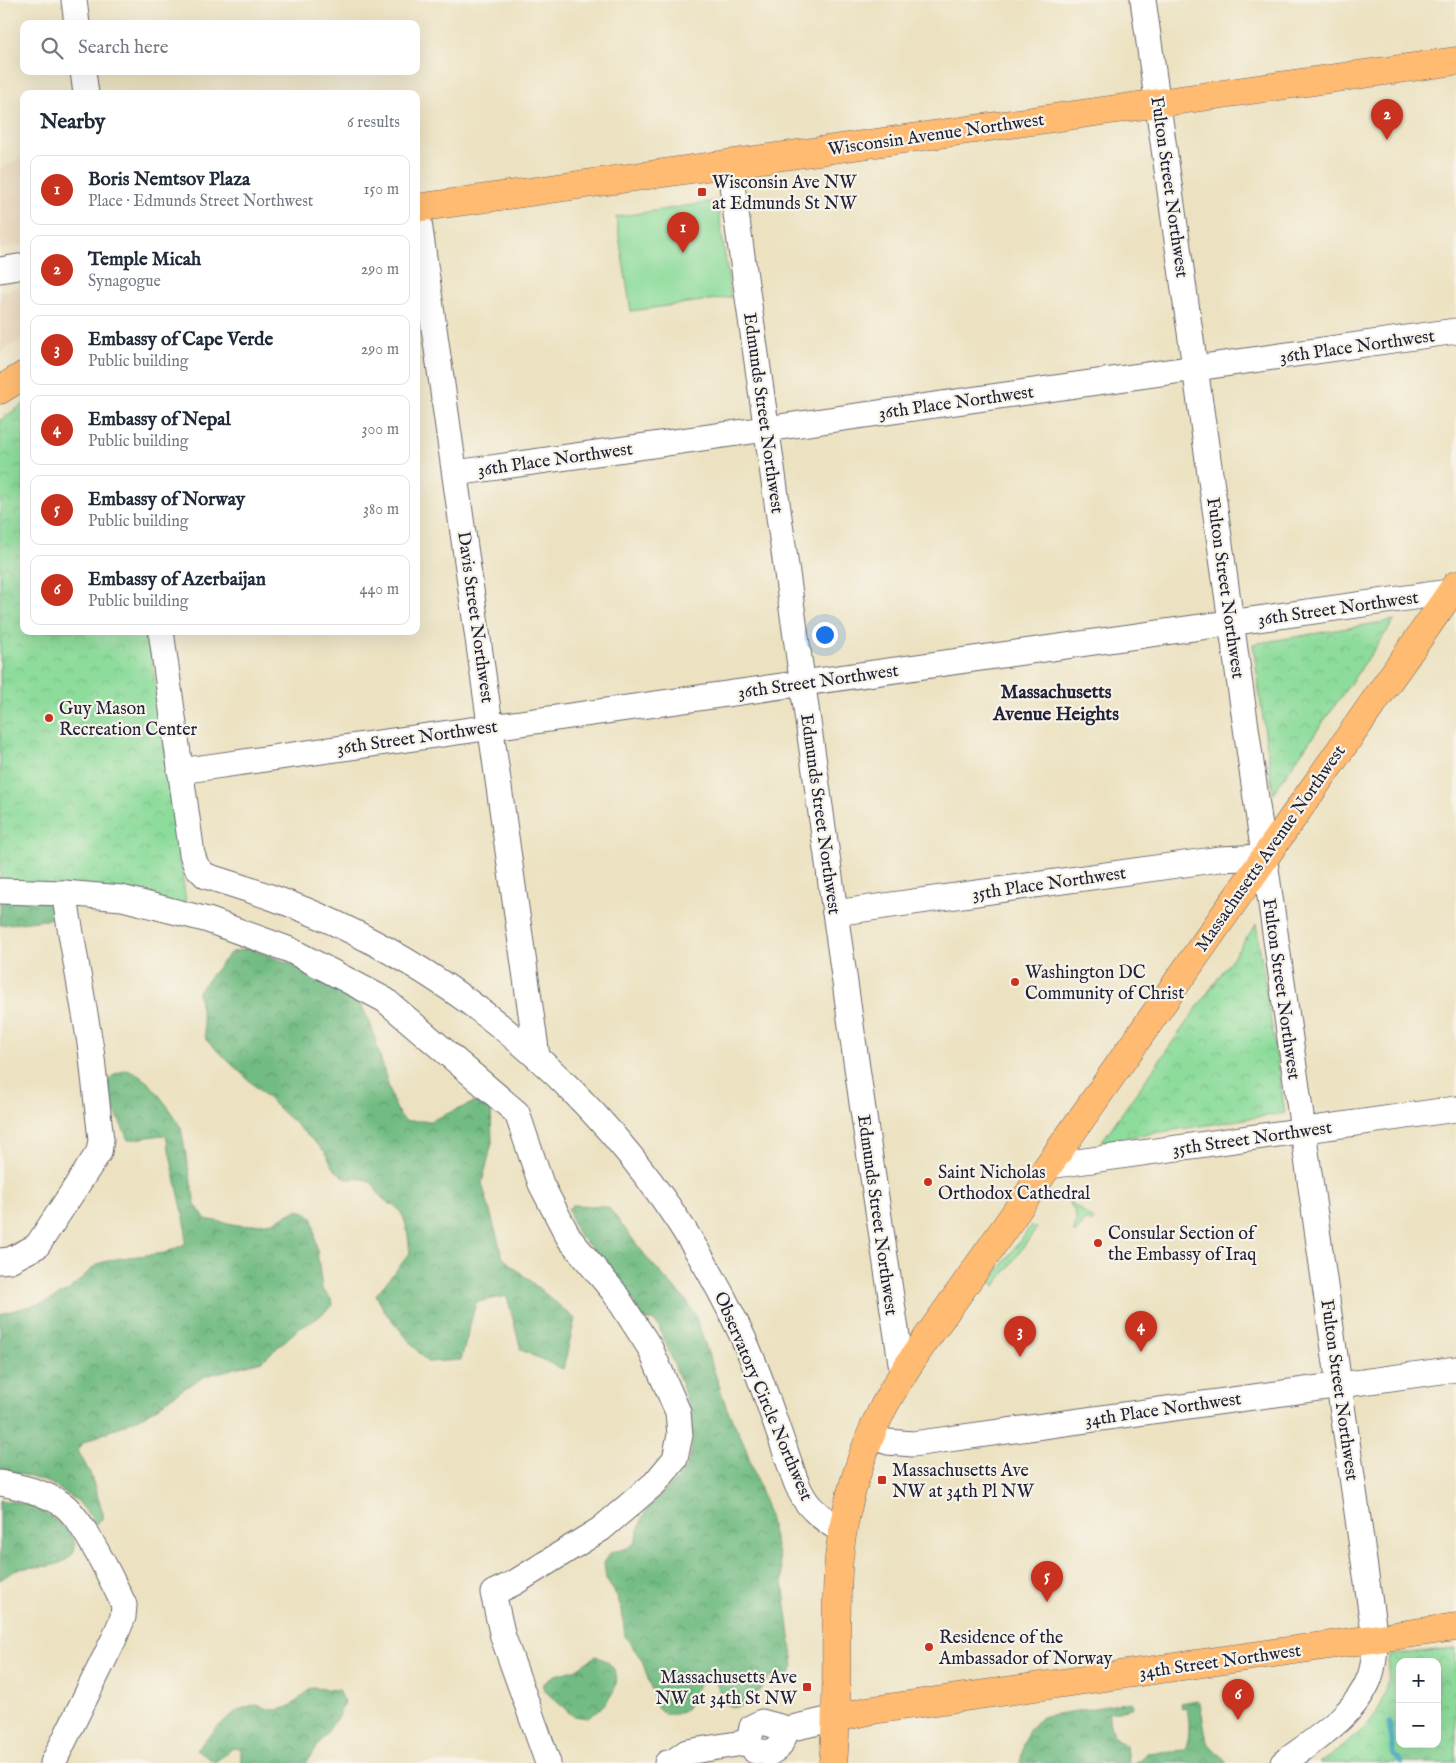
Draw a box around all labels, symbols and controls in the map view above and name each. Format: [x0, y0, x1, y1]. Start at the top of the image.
search box [20, 20, 420, 75]
icon: search [38, 34, 66, 62]
text: Search here [78, 36, 169, 60]
street label: Fulton Street Northwest [1144, 95, 1193, 279]
pin: 2 [1371, 99, 1403, 140]
text: Nearby [40, 109, 105, 136]
street label: Wisconsin Avenue Northwest [827, 109, 1046, 162]
text: 6 results [347, 113, 400, 133]
text: Boris Nemtsov Plaza [88, 168, 250, 192]
place label: Wisconsin Ave NW at Edmunds St NW [712, 172, 857, 216]
text: 1 [54, 180, 60, 200]
text: 150 m [364, 180, 399, 200]
marker: Wisconsin Ave NW at Edmunds St NW [696, 186, 708, 198]
text: Place · Edmunds Street Northwest [88, 192, 313, 212]
pin: 1 [667, 212, 699, 253]
text: Temple Micah [88, 248, 201, 272]
text: 2 [53, 260, 61, 280]
text: 290 m [361, 260, 399, 280]
text: Synagogue [88, 272, 161, 292]
street label: Edmunds Street Northwest [737, 311, 788, 515]
street label: 36th Place Northwest [1278, 325, 1436, 370]
text: Embassy of Cape Verde [88, 328, 273, 352]
text: 3 [54, 340, 60, 360]
text: 290 m [361, 340, 399, 360]
text: Public building [88, 352, 188, 372]
street label: 36th Place Northwest [877, 381, 1035, 426]
text: Embassy of Nepal [88, 408, 231, 432]
text: 4 [53, 420, 61, 440]
text: 300 m [361, 420, 399, 440]
text: Public building [88, 432, 188, 452]
street label: 36th Place Northwest [476, 438, 634, 483]
text: Embassy of Norway [88, 488, 245, 512]
street label: Fulton Street Northwest [1200, 496, 1249, 680]
text: 5 [54, 500, 60, 520]
text: 380 m [363, 500, 399, 520]
text: Public building [88, 512, 188, 532]
street label: Davis Street Northwest [451, 530, 498, 704]
text: Embassy of Azerbaijan [88, 568, 266, 592]
text: 6 [54, 580, 60, 600]
text: 440 m [360, 580, 399, 600]
street label: 36th Street Northwest [1256, 587, 1420, 632]
text: Public building [88, 592, 188, 612]
your location [812, 622, 838, 648]
street label: 36th Street Northwest [736, 660, 900, 705]
district label: Massachusetts Avenue Heights [992, 681, 1119, 727]
place label: Guy Mason Recreation Center [59, 698, 197, 742]
marker: Guy Mason Recreation Center [43, 712, 55, 724]
street label: Edmunds Street Northwest [794, 712, 845, 916]
street label: 36th Street Northwest [335, 716, 499, 761]
street label: Massachusetts Avenue Northwest [1191, 741, 1352, 957]
street label: 35th Place Northwest [971, 862, 1128, 907]
street label: Fulton Street Northwest [1256, 897, 1305, 1081]
place label: Washington DC Community of Christ [1025, 962, 1184, 1006]
marker: Washington DC Community of Christ [1009, 976, 1021, 988]
street label: Edmunds Street Northwest [851, 1113, 902, 1317]
street label: 35th Street Northwest [1171, 1117, 1333, 1162]
place label: Saint Nicholas Orthodox Cathedral [938, 1162, 1090, 1206]
marker: Saint Nicholas Orthodox Cathedral [922, 1176, 934, 1188]
place label: Consular Section of the Embassy of Iraq [1108, 1223, 1258, 1267]
marker: Consular Section of the Embassy of Iraq [1092, 1237, 1104, 1249]
street label: Observatory Circle Northwest [708, 1289, 817, 1505]
street label: Fulton Street Northwest [1314, 1298, 1363, 1482]
pin: 4 [1125, 1311, 1157, 1352]
pin: 3 [1004, 1316, 1036, 1357]
street label: 34th Place Northwest [1084, 1388, 1243, 1433]
place label: Massachusetts Ave NW at 34th Pl NW [892, 1460, 1035, 1504]
marker: Massachusetts Ave NW at 34th Pl NW [876, 1474, 888, 1486]
pin: 5 [1031, 1561, 1063, 1602]
place label: Residence of the Ambassador of Norway [938, 1627, 1112, 1671]
street label: 34th Street Northwest [1138, 1640, 1303, 1685]
marker: Residence of the Ambassador of Norway [923, 1641, 935, 1653]
map controls [1396, 1658, 1441, 1748]
button: + [1396, 1658, 1441, 1703]
place label: Massachusetts Ave NW at 34th St NW [655, 1667, 798, 1711]
pin: 6 [1222, 1679, 1254, 1720]
marker: Massachusetts Ave NW at 34th St NW [801, 1681, 813, 1693]
button: − [1396, 1703, 1441, 1748]

